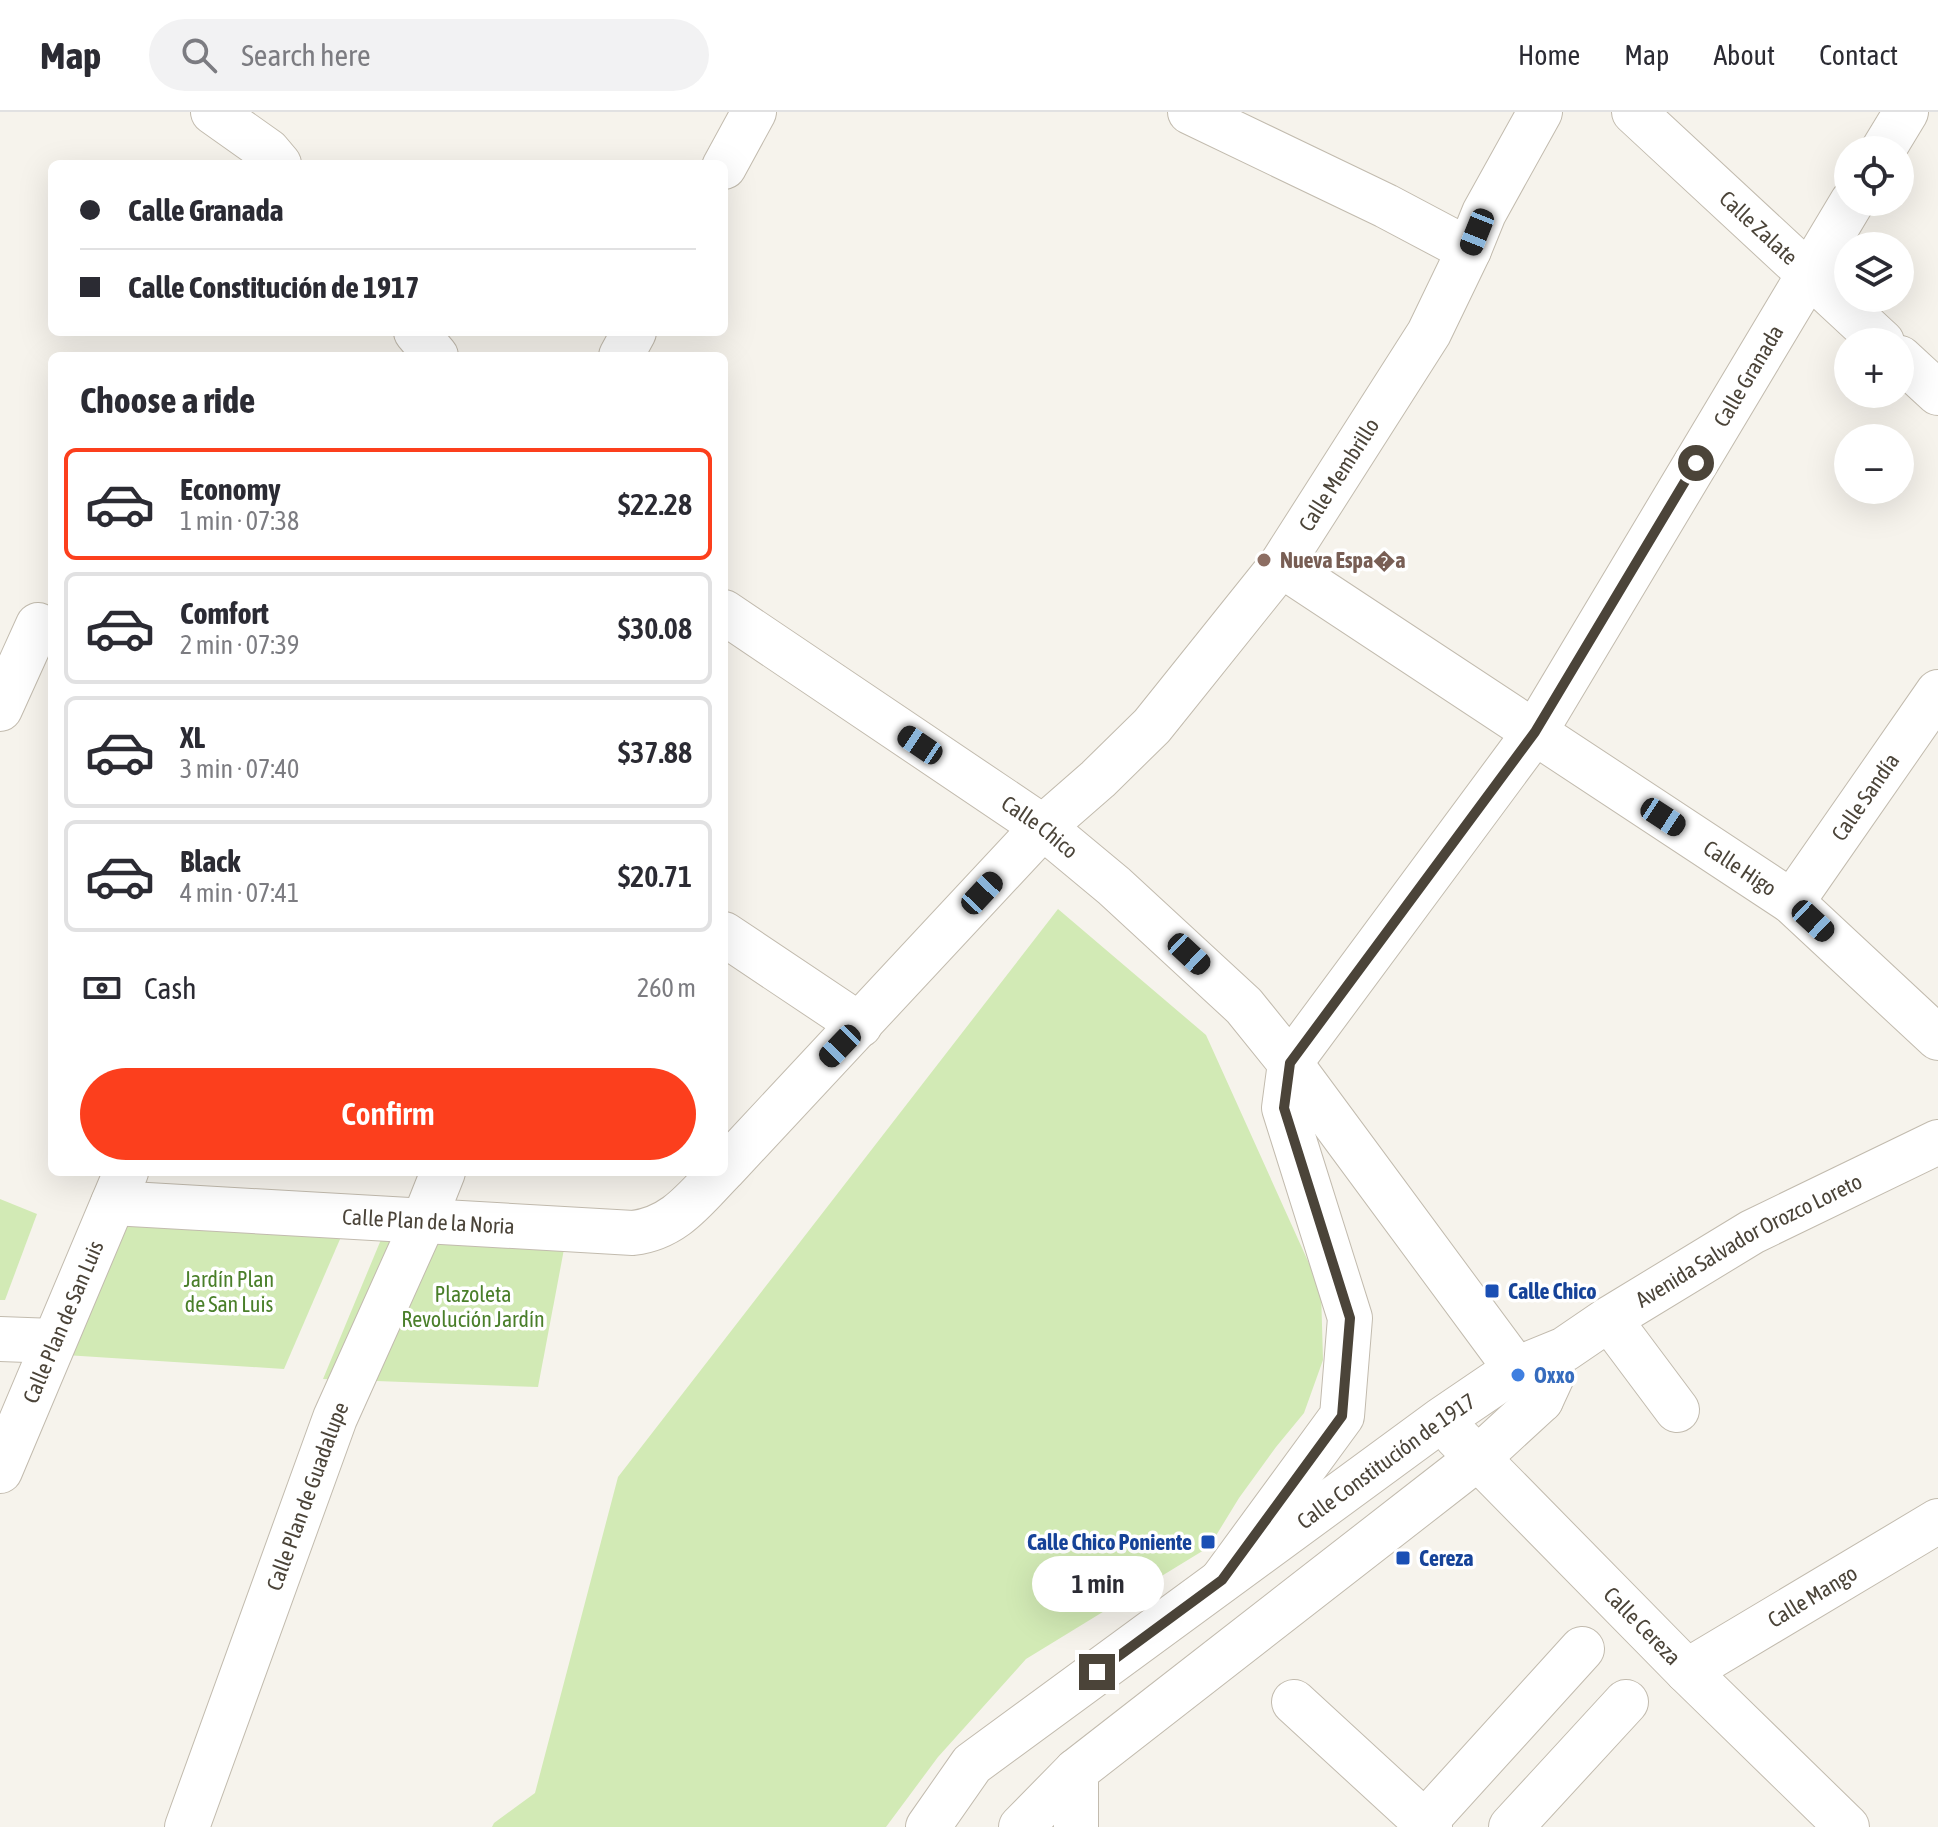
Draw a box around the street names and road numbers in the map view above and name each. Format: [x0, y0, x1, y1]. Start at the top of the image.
street label: Calle Zalate [1714, 185, 1803, 270]
street label: Calle Granada [1708, 320, 1789, 431]
street label: Calle Membrillo [1293, 413, 1384, 536]
street label: Calle Sandía [1826, 748, 1904, 846]
street label: Calle Chico [997, 790, 1083, 864]
street label: Calle Higo [1699, 834, 1781, 901]
street label: Avenida Salvador Orozco Loreto [1631, 1168, 1866, 1313]
street label: Calle Plan de la Noria [341, 1203, 516, 1239]
street label: Calle Plan de San Luis [17, 1236, 109, 1407]
street label: Calle Constitución de 1917 [1292, 1388, 1480, 1534]
street label: Calle Plan de Guadalupe [261, 1398, 354, 1594]
street label: Calle Mango [1763, 1559, 1862, 1633]
street label: Calle Cereza [1598, 1581, 1687, 1670]

